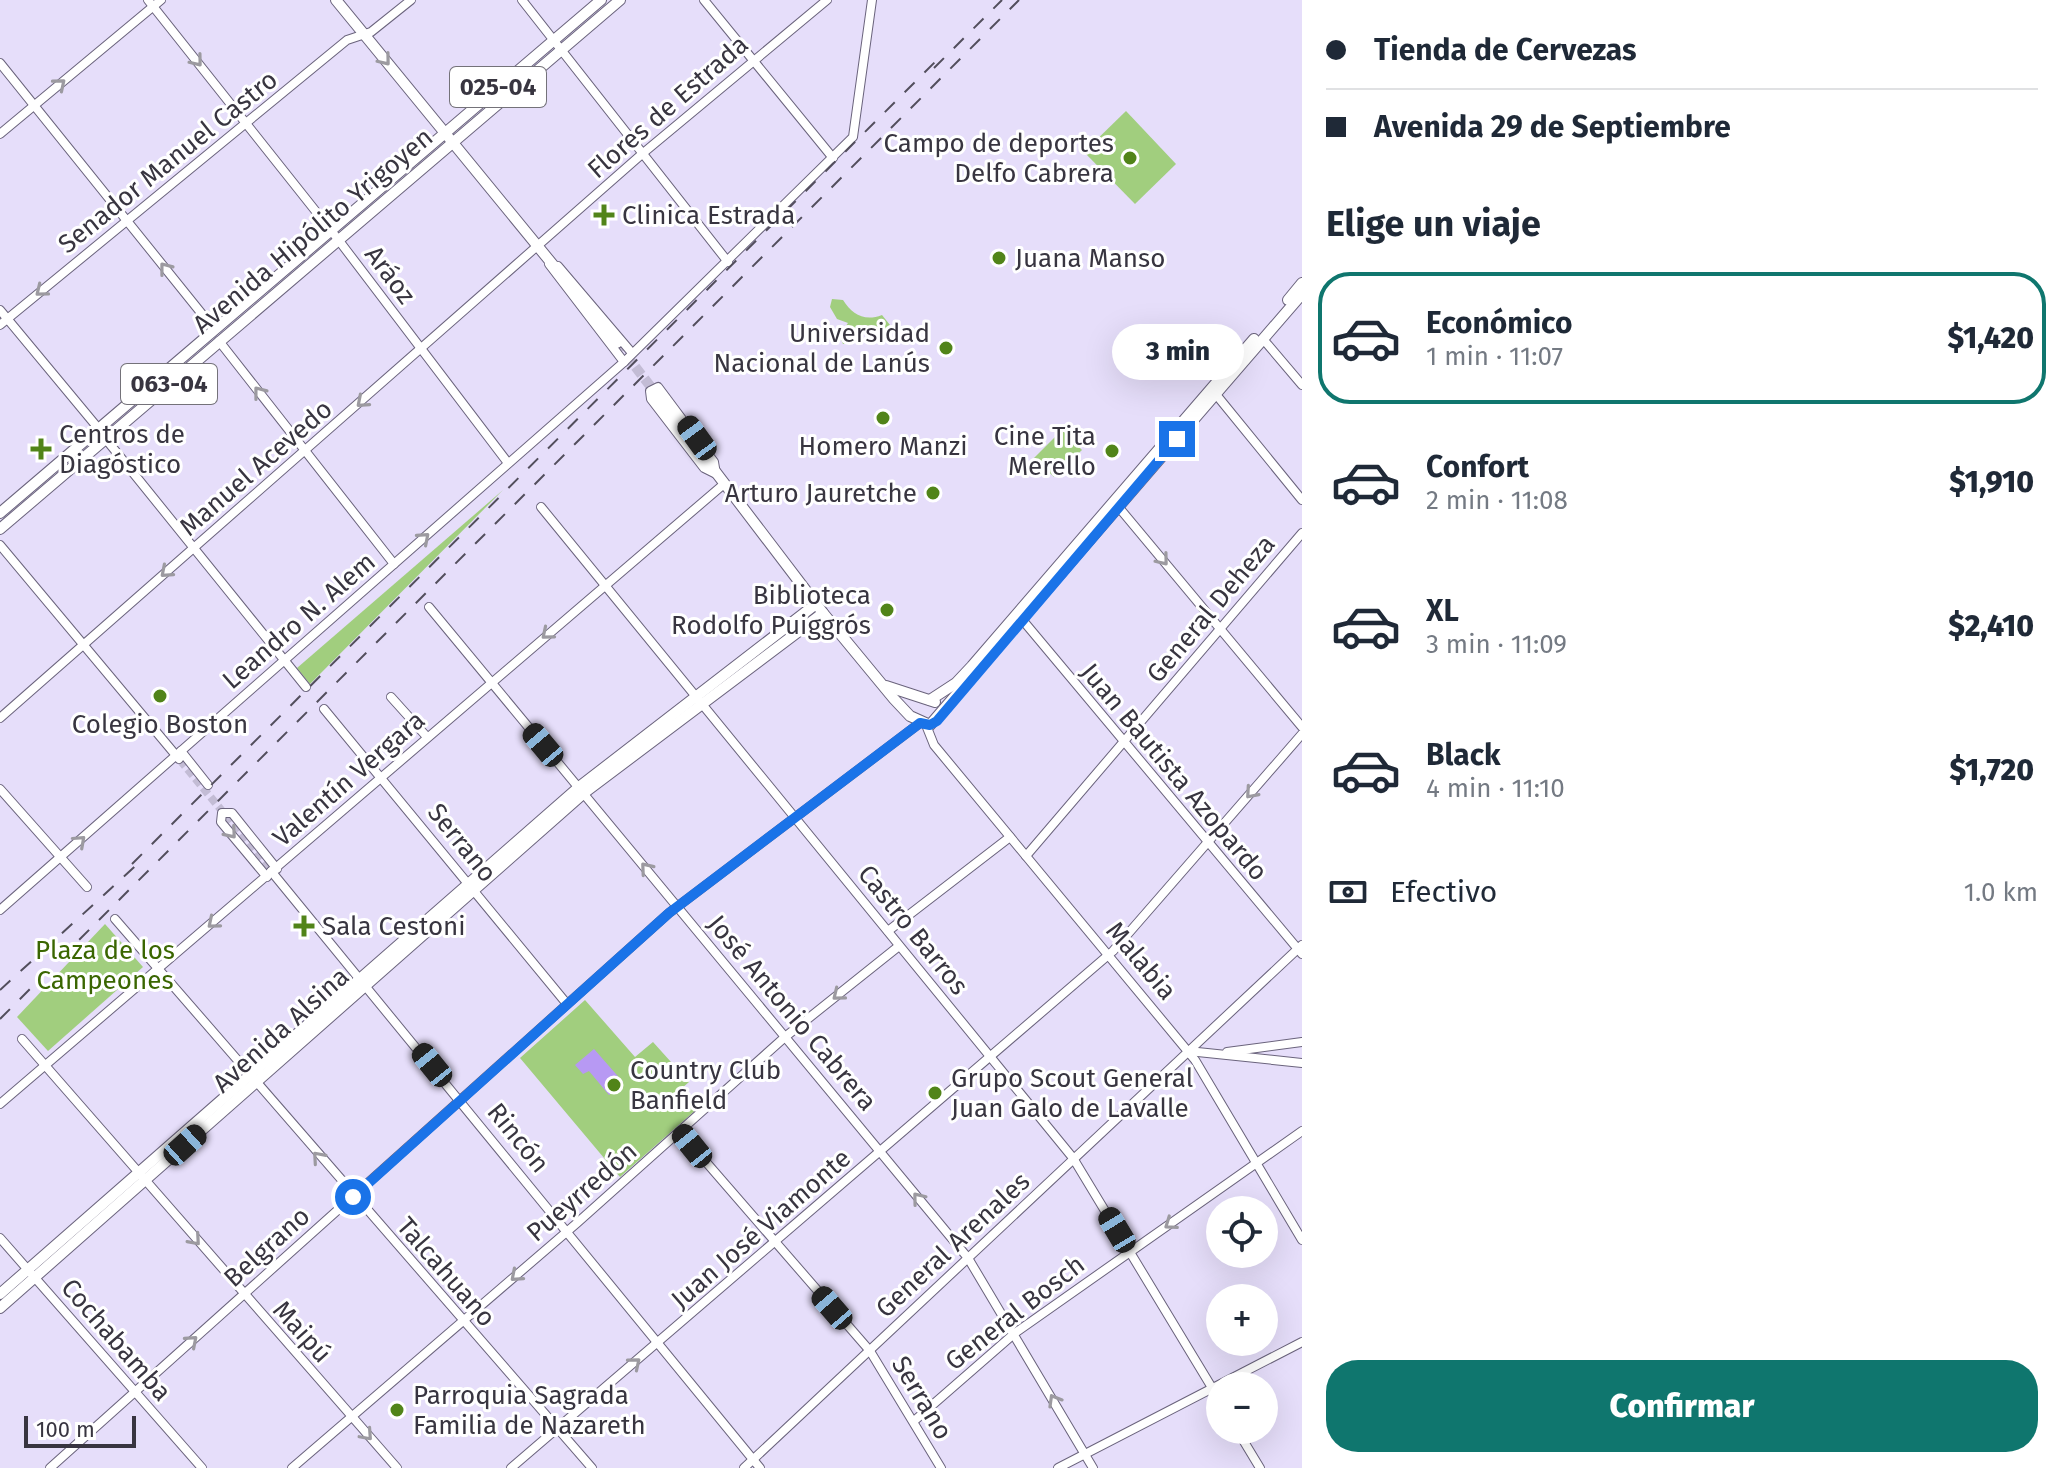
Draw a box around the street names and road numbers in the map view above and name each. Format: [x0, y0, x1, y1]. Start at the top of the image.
street label: Flores de Estrada [581, 29, 755, 185]
street label: Senador Manuel Castro [52, 64, 284, 260]
road number: 025-04 [450, 67, 546, 107]
street label: Avenida Hipólito Yrigoyen [187, 122, 439, 340]
street label: Aráoz [358, 240, 422, 310]
road number: 063-04 [121, 364, 217, 404]
street label: Manuel Acevedo [173, 393, 339, 543]
street label: General Deheza [1140, 529, 1282, 689]
street label: Leandro N. Alem [216, 546, 382, 696]
street label: Juan Bautista Azopardo [1074, 657, 1274, 887]
street label: Valentín Vergara [267, 705, 431, 853]
street label: Serrano [421, 797, 503, 889]
street label: Castro Barros [851, 859, 975, 1001]
street label: José Antonio Cabrera [701, 909, 883, 1117]
street label: Malabia [1099, 916, 1183, 1006]
street label: Avenida Alsina [207, 961, 355, 1099]
street label: Rincón [481, 1097, 555, 1179]
street label: Pueyrredón [521, 1136, 643, 1248]
street label: Juan José Viamonte [665, 1143, 857, 1315]
street label: General Arenales [870, 1166, 1036, 1324]
street label: Belgrano [218, 1200, 316, 1294]
street label: Talcahuano [390, 1211, 502, 1333]
street label: General Bosch [939, 1249, 1091, 1377]
street label: Cochabamba [54, 1272, 178, 1408]
street label: Maipú [266, 1295, 338, 1369]
street label: Serrano [885, 1351, 959, 1445]

